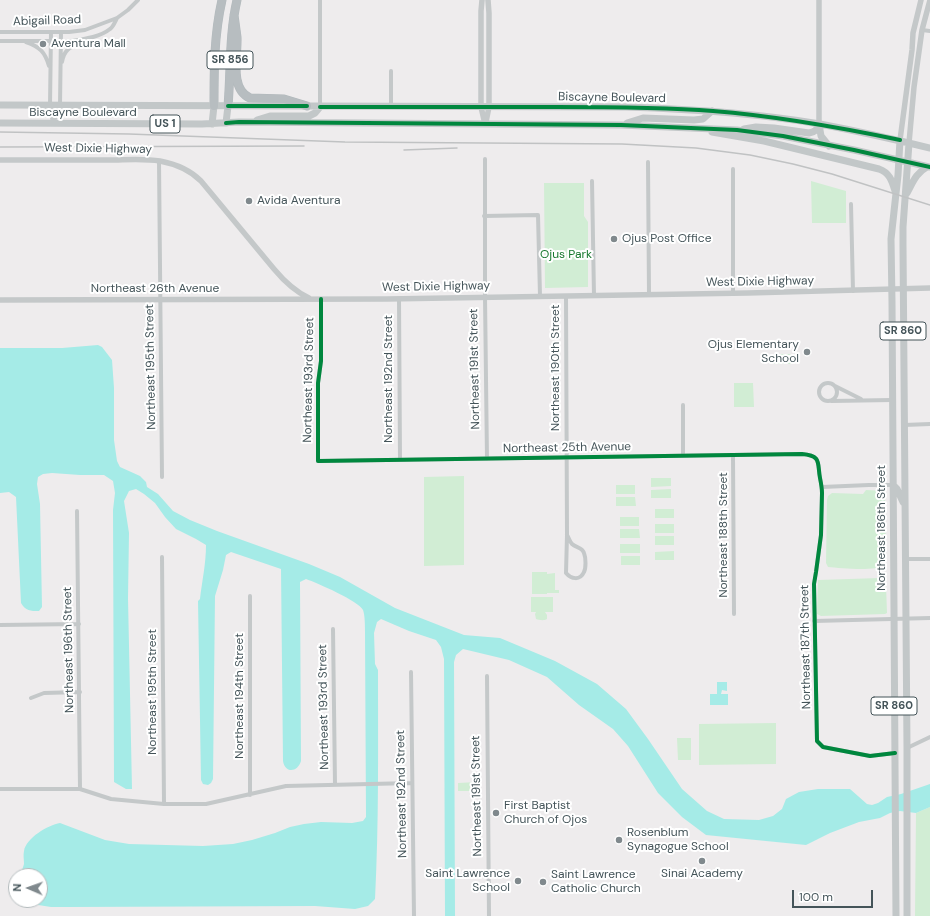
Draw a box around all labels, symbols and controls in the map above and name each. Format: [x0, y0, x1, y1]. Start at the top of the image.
street label: Abigail Road [13, 13, 81, 29]
place label: Aventura Mall [51, 37, 126, 51]
marker: Aventura Mall [38, 39, 48, 49]
road number: SR 856 [207, 51, 253, 69]
street label: Biscayne Boulevard [558, 90, 666, 106]
street label: Biscayne Boulevard [29, 106, 137, 120]
road number: US 1 [150, 115, 180, 133]
street label: West Dixie Highway [44, 141, 152, 157]
place label: Avida Aventura [257, 194, 340, 208]
marker: Avida Aventura [244, 196, 254, 206]
place label: Ojus Post Office [622, 232, 711, 246]
marker: Ojus Post Office [609, 234, 619, 244]
park label: Ojus Park [540, 248, 592, 262]
street label: West Dixie Highway [706, 274, 814, 290]
street label: West Dixie Highway [382, 279, 490, 295]
street label: Northeast 26th Avenue [91, 282, 219, 296]
street label: Northeast 195th Street [143, 304, 159, 430]
street label: Northeast 190th Street [549, 305, 563, 431]
street label: Northeast 191st Street [467, 308, 483, 430]
street label: Northeast 192nd Street [382, 315, 396, 443]
street label: Northeast 193rd Street [301, 317, 317, 443]
road number: SR 860 [880, 322, 926, 340]
place label: Ojus Elementary School [708, 338, 799, 366]
marker: Ojus Elementary School [802, 347, 812, 357]
street label: Northeast 25th Avenue [503, 440, 631, 456]
street label: Northeast 186th Street [875, 465, 889, 591]
street label: Northeast 188th Street [717, 472, 731, 598]
street label: Northeast 187th Street [798, 585, 814, 709]
street label: Northeast 196th Street [61, 587, 77, 713]
street label: Northeast 195th Street [146, 629, 160, 755]
street label: Northeast 194th Street [233, 633, 247, 759]
street label: Northeast 193rd Street [316, 644, 332, 770]
road number: SR 860 [871, 697, 917, 715]
street label: Northeast 192nd Street [394, 730, 410, 858]
street label: Northeast 191st Street [469, 735, 485, 857]
place label: First Baptist Church of Ojos [504, 799, 587, 827]
marker: First Baptist Church of Ojos [491, 808, 501, 818]
place label: Rosenblum Synagogue School [627, 826, 729, 854]
marker: Rosenblum Synagogue School [614, 835, 624, 845]
marker: Sinai Academy [697, 856, 707, 866]
place label: Saint Lawrence School [425, 867, 510, 895]
place label: Sinai Academy [661, 867, 743, 881]
north arrow [8, 868, 48, 908]
place label: Saint Lawrence Catholic Church [551, 868, 641, 896]
marker: Saint Lawrence School [513, 876, 523, 886]
marker: Saint Lawrence Catholic Church [538, 877, 548, 887]
scale bar [794, 882, 875, 908]
text: N [10, 883, 24, 892]
text: 100 m [799, 889, 833, 905]

